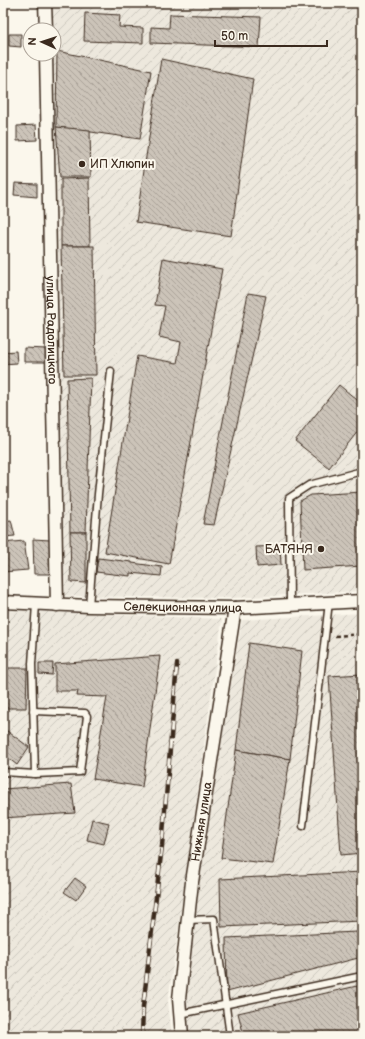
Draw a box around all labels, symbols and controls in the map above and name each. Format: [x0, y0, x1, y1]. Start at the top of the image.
north arrow [22, 22, 62, 62]
scale bar [215, 22, 327, 48]
text: 50 m [221, 29, 248, 44]
text: N [26, 37, 39, 46]
place label: ИП Хлюпин [90, 157, 155, 172]
marker: ИП Хлюпин [77, 159, 87, 169]
street label: улица Радолицкого [43, 276, 60, 384]
place label: БАТЯНЯ [265, 542, 313, 557]
marker: БАТЯНЯ [316, 544, 326, 554]
street label: Селекционная улица [123, 599, 243, 616]
street label: Нижняя улица [188, 781, 215, 863]

